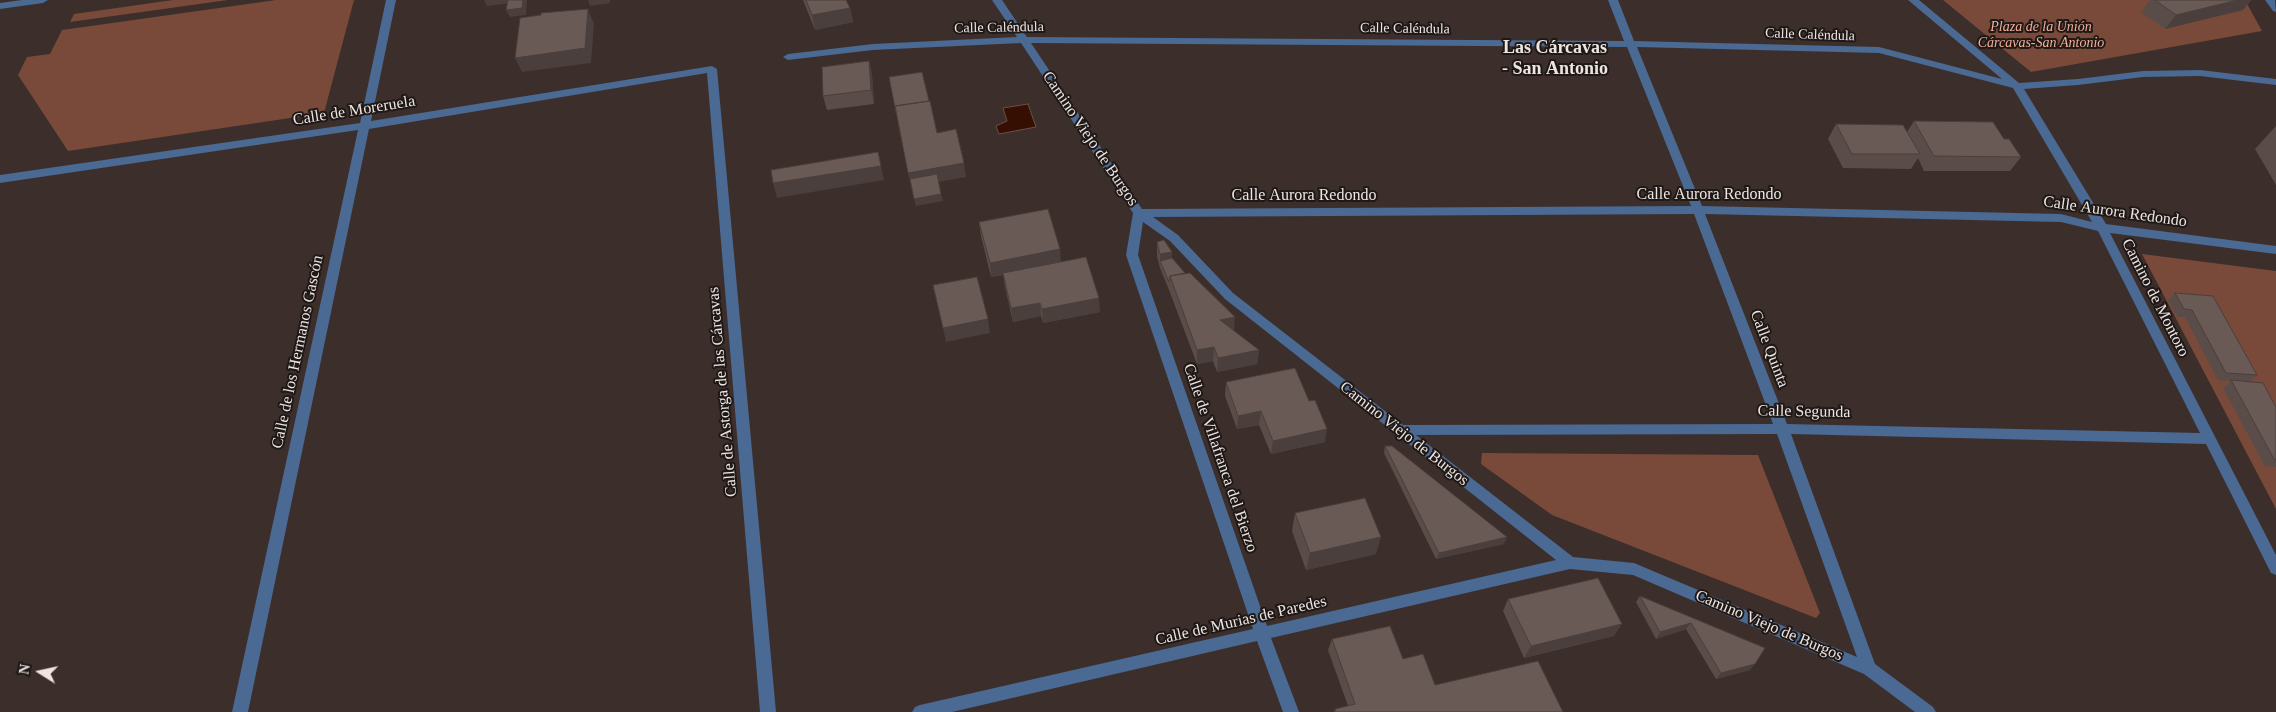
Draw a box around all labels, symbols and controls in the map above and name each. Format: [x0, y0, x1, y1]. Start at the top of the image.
street label: Calle Caléndula [954, 19, 1044, 37]
park label: Plaza de la Unión Cárcavas-San Antonio [1978, 19, 2104, 52]
street label: Calle Caléndula [1360, 20, 1450, 38]
street label: Calle Caléndula [1765, 25, 1855, 45]
district label: Las Cárcavas - San Antonio [1502, 37, 1608, 80]
street label: Camino Viejo de Burgos [1038, 68, 1142, 210]
street label: Calle de Moreruela [292, 92, 416, 130]
street label: Calle Aurora Redondo [1637, 185, 1781, 205]
street label: Calle Aurora Redondo [1232, 186, 1376, 206]
street label: Calle Aurora Redondo [2042, 192, 2188, 232]
street label: Camino de Montoro [2117, 236, 2193, 360]
street label: Calle de los Hermanos Gascón [268, 254, 328, 450]
street label: Calle de Astorga de las Cárcavas [704, 286, 742, 498]
street label: Calle Quinta [1745, 308, 1793, 390]
street label: Calle de Villafranca del Bierzo [1179, 361, 1261, 555]
street label: Camino Viejo de Burgos [1336, 378, 1472, 490]
street label: Calle Segunda [1757, 402, 1851, 422]
street label: Camino Viejo de Burgos [1692, 586, 1846, 666]
street label: Calle de Murias de Paredes [1154, 592, 1328, 650]
north arrow [15, 647, 65, 697]
text: N [16, 663, 33, 676]

